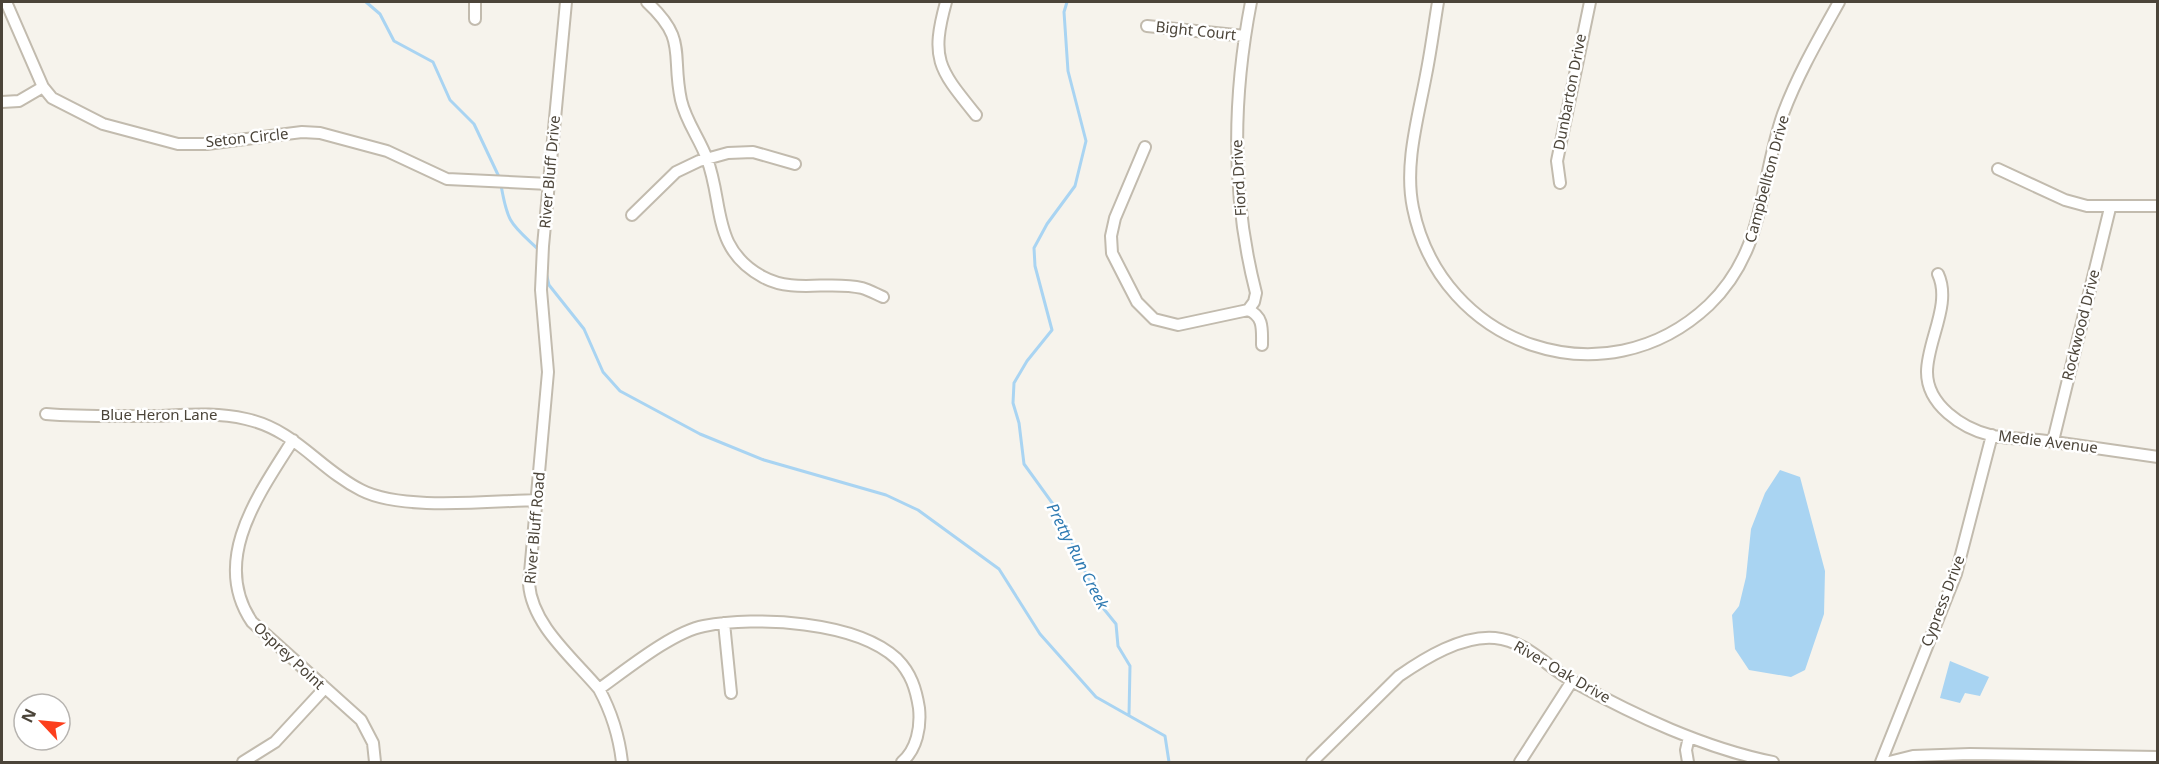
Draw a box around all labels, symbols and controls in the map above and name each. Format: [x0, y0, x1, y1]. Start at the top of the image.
street label: Bight Court [1155, 16, 1238, 44]
street label: Dunbarton Drive [1548, 32, 1590, 152]
street label: Campbellton Drive [1739, 113, 1793, 245]
street label: River Bluff Drive [534, 114, 564, 229]
street label: Seton Circle [205, 123, 289, 151]
street label: Fiord Drive [1226, 139, 1250, 217]
street label: Rockwood Drive [2057, 267, 2103, 382]
street label: Blue Heron Lane [101, 404, 217, 424]
street label: Medie Avenue [1997, 425, 2099, 457]
street label: River Bluff Road [519, 471, 549, 585]
water label: Pretty Run Creek [1042, 499, 1115, 614]
street label: Cypress Drive [1916, 552, 1969, 649]
street label: Osprey Point [250, 617, 330, 694]
street label: River Oak Drive [1511, 635, 1614, 707]
north arrow [12, 692, 72, 752]
text: N [16, 705, 41, 726]

